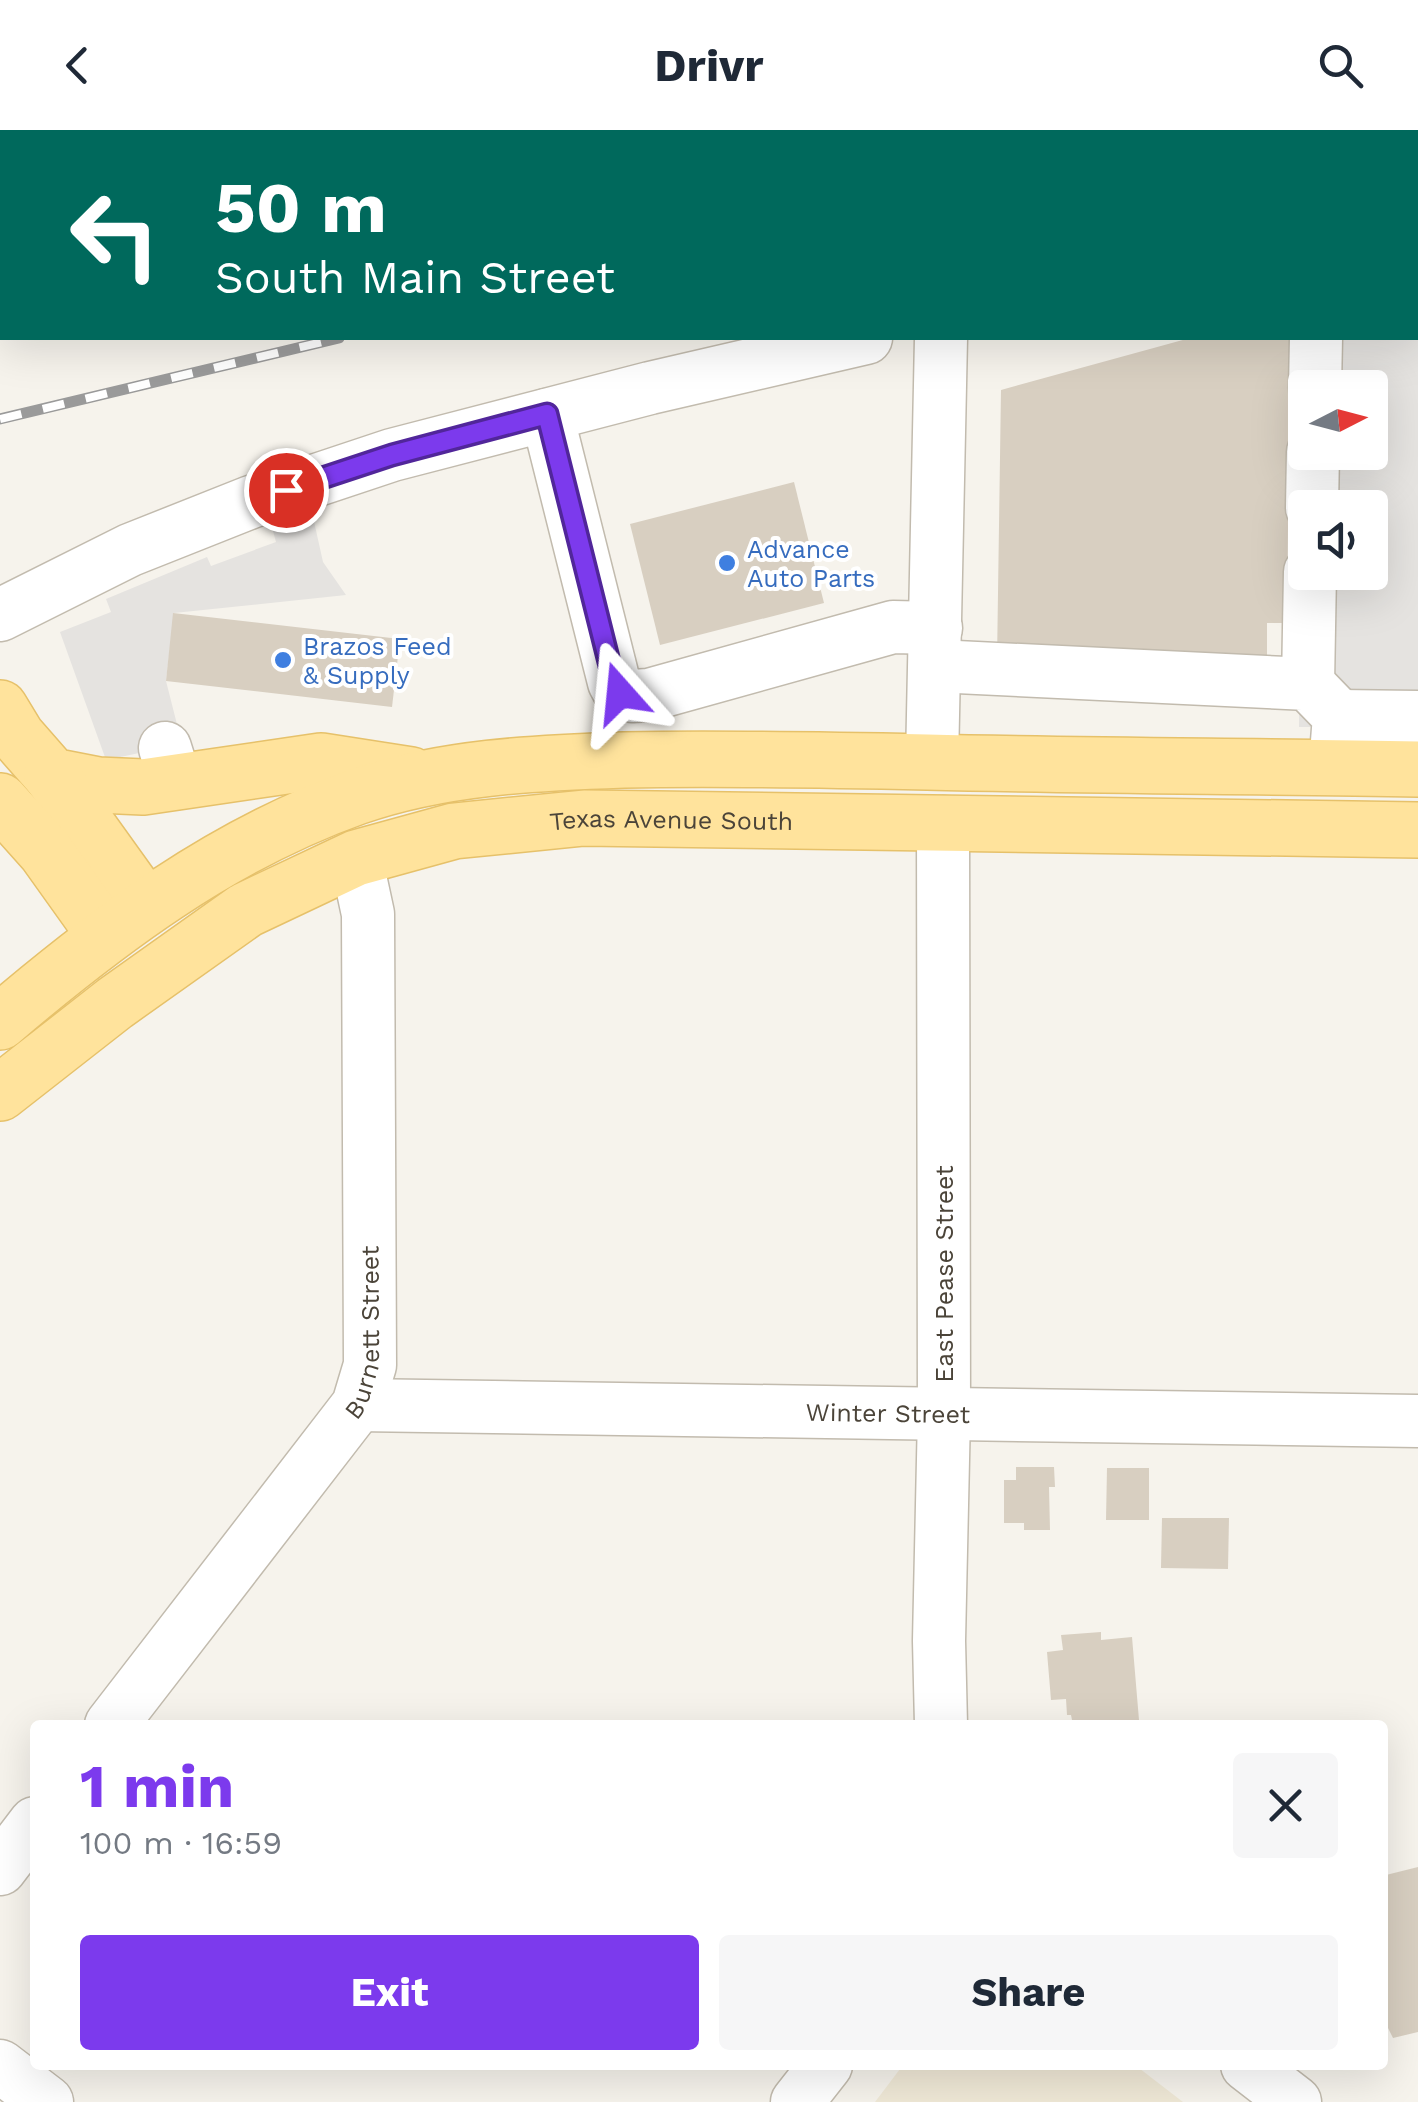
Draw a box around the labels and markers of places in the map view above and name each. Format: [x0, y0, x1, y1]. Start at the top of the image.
pin [244, 448, 329, 533]
place label: Advance Auto Parts [747, 535, 875, 593]
marker: Advance Auto Parts [716, 552, 738, 574]
place label: Brazos Feed & Supply [303, 632, 452, 690]
marker: Brazos Feed & Supply [272, 649, 294, 671]

